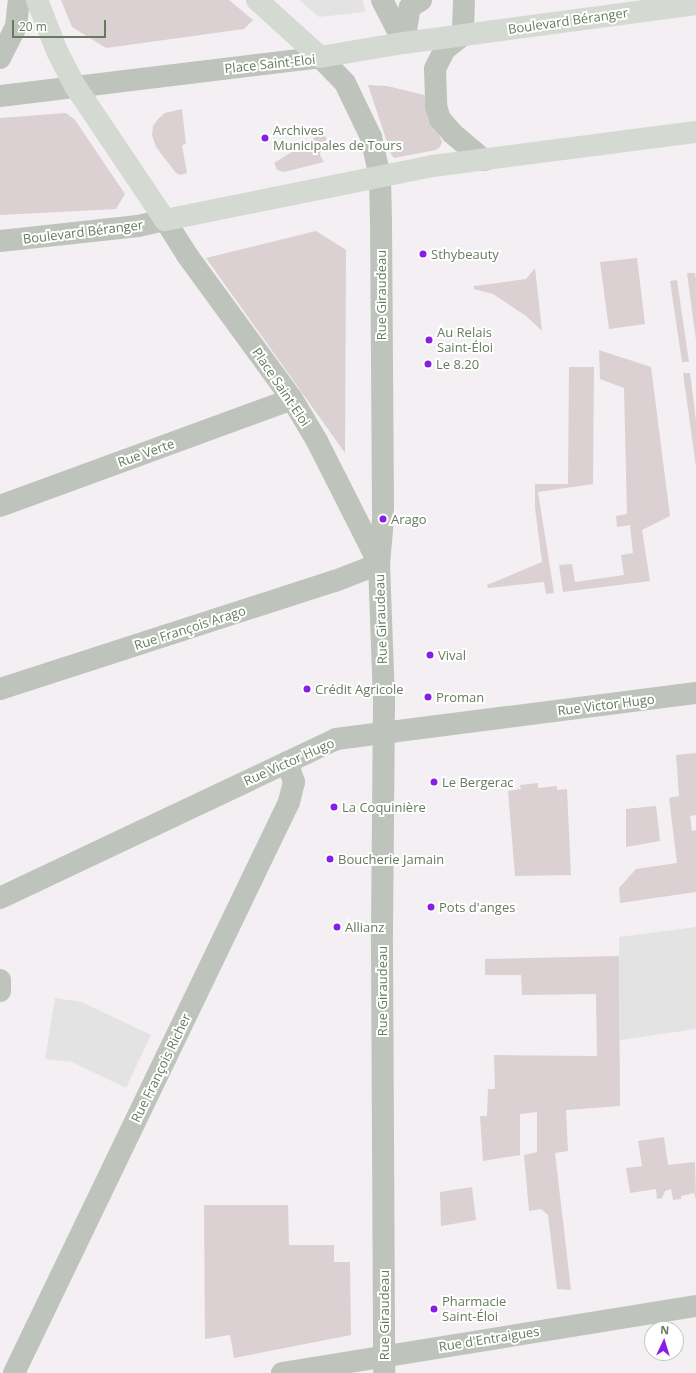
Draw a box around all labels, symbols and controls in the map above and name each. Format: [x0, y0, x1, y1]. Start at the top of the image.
street label: Boulevard Béranger [507, 5, 629, 37]
scale bar [14, 12, 108, 38]
text: 20 m [19, 18, 47, 35]
street label: Place Saint-Eloi [224, 51, 316, 77]
place label: Archives Municipales de Tours [273, 123, 402, 154]
marker: Archives Municipales de Tours [260, 133, 270, 143]
street label: Boulevard Béranger [22, 217, 144, 247]
place label: Sthybeauty [431, 246, 499, 262]
marker: Sthybeauty [418, 249, 428, 259]
street label: Rue Giraudeau [373, 250, 389, 340]
place label: Au Relais Saint-Éloi [437, 325, 493, 356]
marker: Au Relais Saint-Éloi [424, 335, 434, 345]
street label: Place Saint-Eloi [249, 345, 313, 429]
place label: Le 8.20 [436, 356, 479, 372]
marker: Le 8.20 [423, 359, 433, 369]
street label: Rue Verte [116, 436, 176, 470]
place label: Arago [391, 511, 427, 527]
marker: Arago [378, 514, 388, 524]
street label: Rue Giraudeau [372, 574, 390, 664]
street label: Rue François Arago [132, 603, 248, 653]
place label: Vival [438, 647, 466, 663]
marker: Vival [425, 650, 435, 660]
place label: Crédit Agricole [315, 681, 404, 697]
marker: Crédit Agricole [302, 684, 312, 694]
place label: Proman [436, 689, 484, 705]
street label: Rue Victor Hugo [557, 691, 655, 719]
marker: Proman [423, 692, 433, 702]
street label: Rue Victor Hugo [241, 735, 337, 789]
place label: Le Bergerac [442, 774, 514, 790]
marker: Le Bergerac [429, 777, 439, 787]
place label: La Coquinière [342, 799, 426, 815]
marker: La Coquinière [329, 802, 339, 812]
place label: Boucherie Jamain [338, 851, 444, 867]
marker: Boucherie Jamain [325, 854, 335, 864]
place label: Pots d'anges [439, 899, 515, 915]
marker: Pots d'anges [426, 902, 436, 912]
place label: Allianz [345, 919, 384, 935]
marker: Allianz [332, 922, 342, 932]
street label: Rue Giraudeau [374, 946, 390, 1036]
street label: Rue François Richer [128, 1011, 194, 1125]
street label: Rue Giraudeau [376, 1270, 392, 1360]
place label: Pharmacie Saint-Éloi [442, 1294, 506, 1325]
marker: Pharmacie Saint-Éloi [429, 1304, 439, 1314]
north arrow [644, 1321, 684, 1361]
text: N [660, 1322, 670, 1337]
street label: Rue d'Entraigues [438, 1323, 540, 1355]

